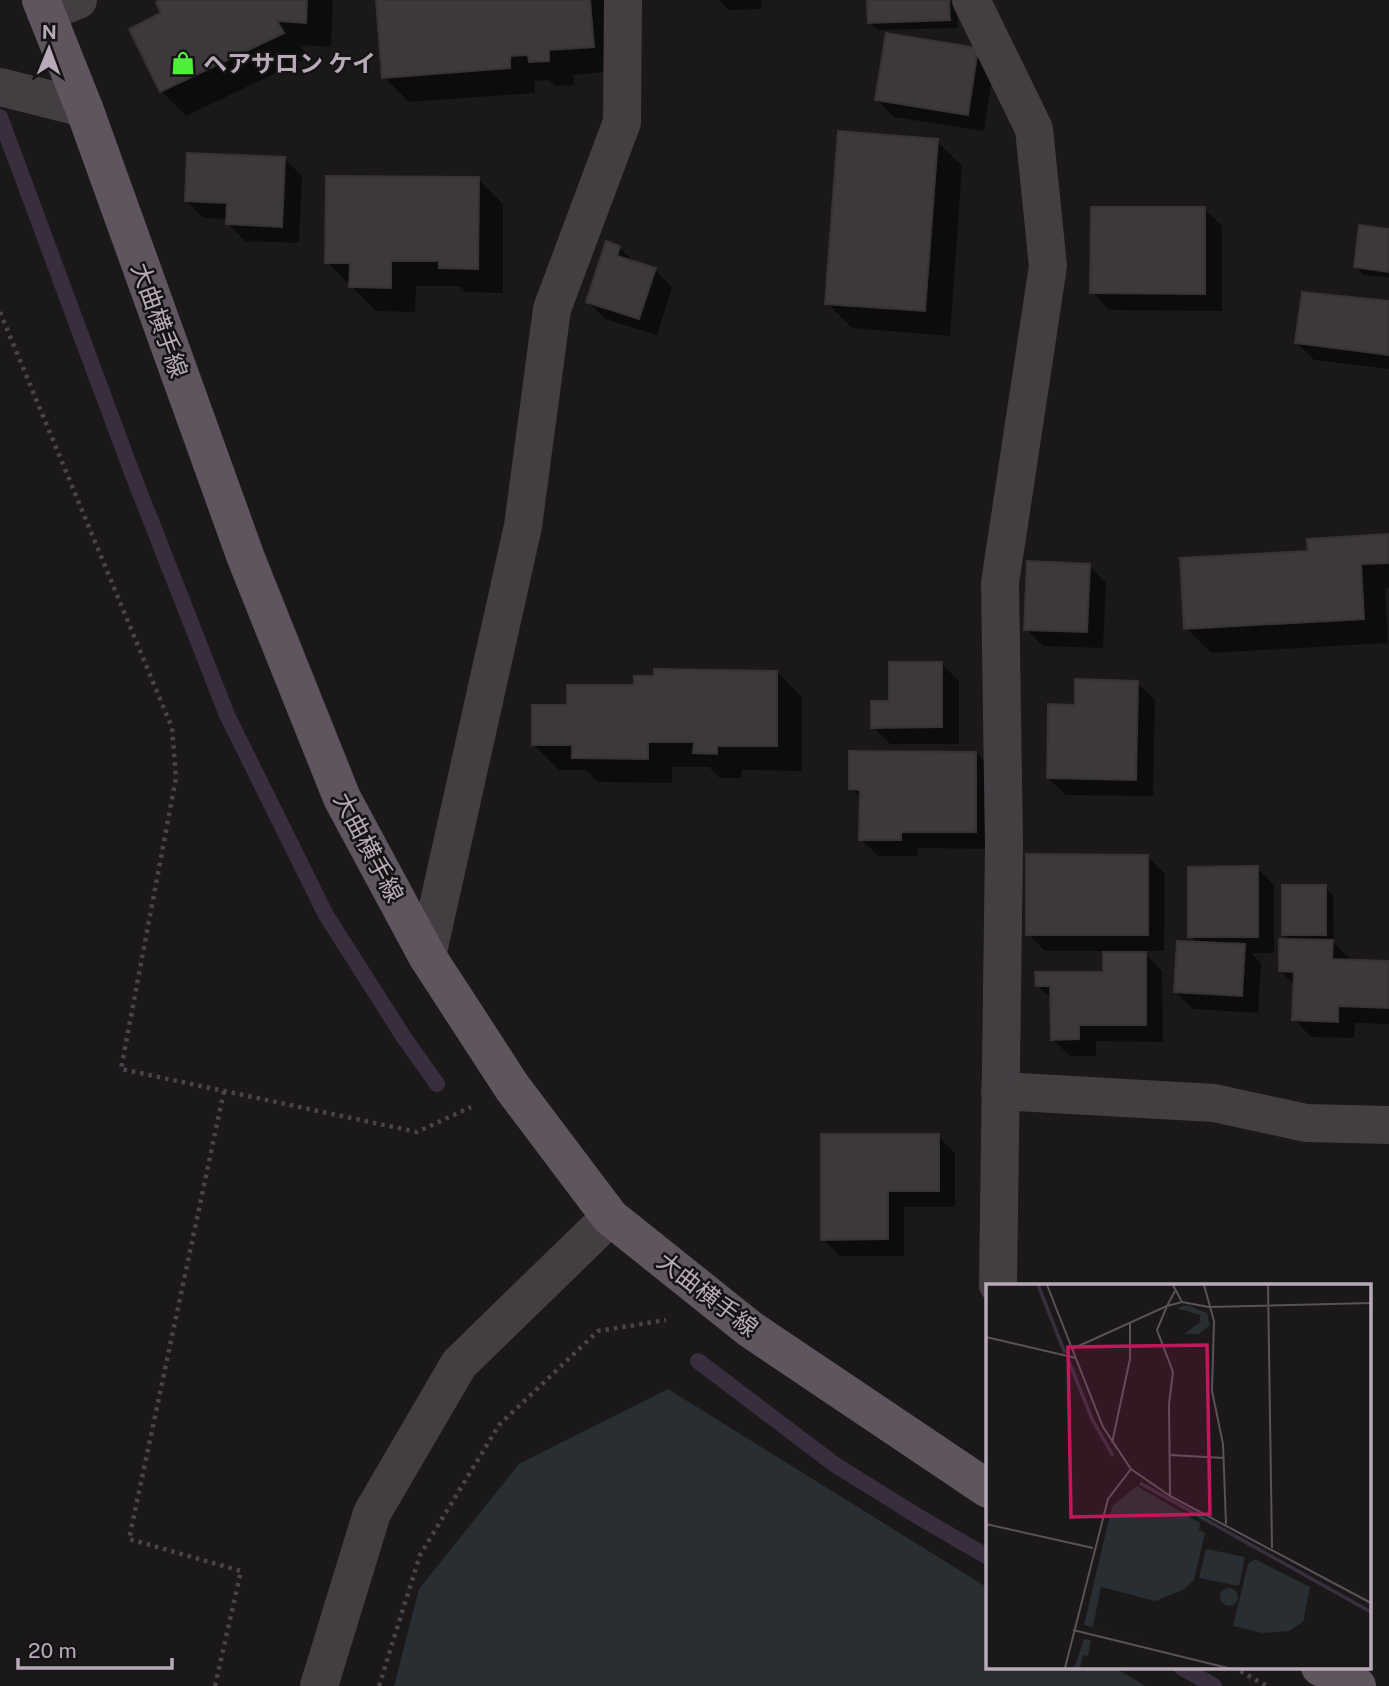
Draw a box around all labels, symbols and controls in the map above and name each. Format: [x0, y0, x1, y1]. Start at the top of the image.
north arrow [14, 14, 84, 84]
text: N [42, 21, 57, 43]
shop icon: ヘアサロン ケイ [169, 49, 197, 77]
place label: ヘアサロン ケイ [203, 49, 376, 77]
street label: 大曲横手線 [126, 259, 194, 381]
street label: 大曲横手線 [328, 787, 410, 907]
street label: 大曲横手線 [652, 1246, 764, 1342]
inset map [986, 1284, 1372, 1668]
scale bar [18, 1626, 172, 1670]
text: 20 m [28, 1638, 77, 1663]

